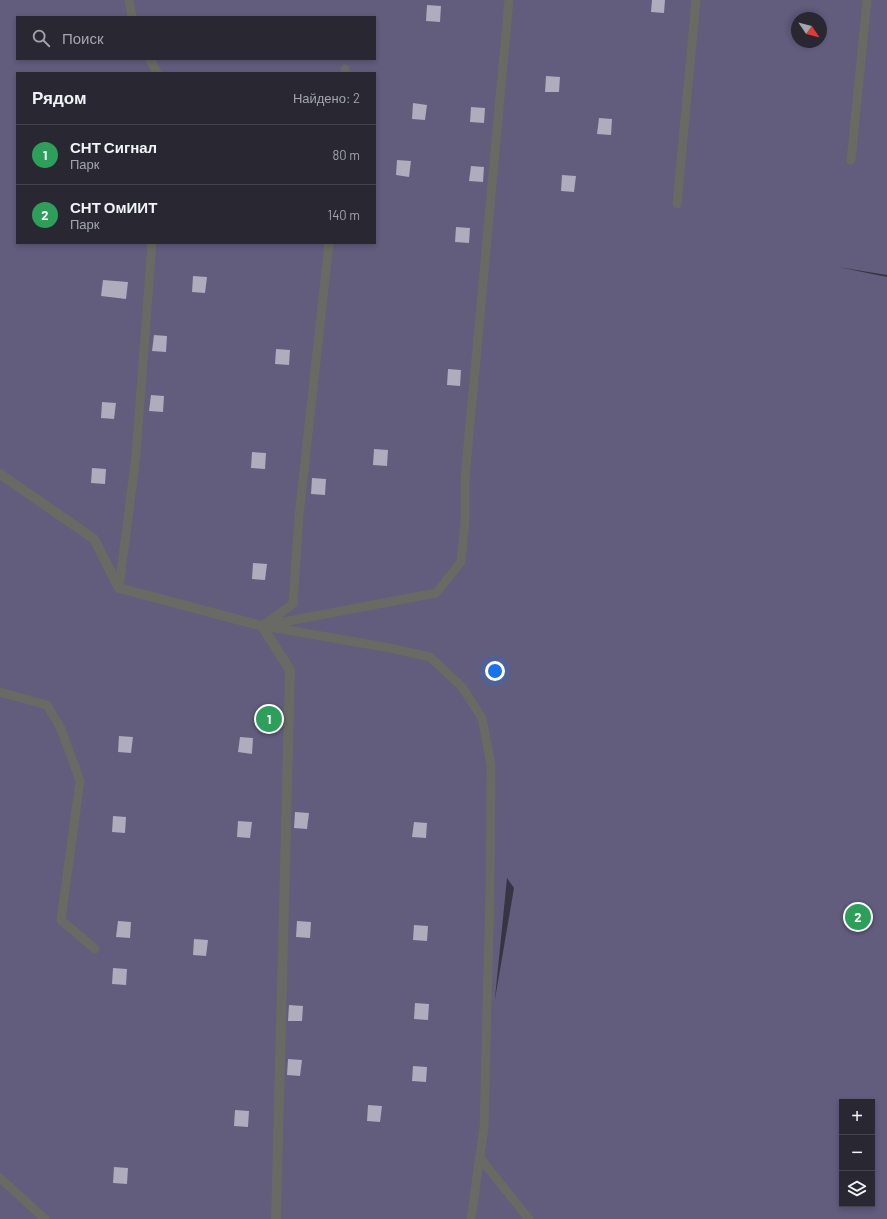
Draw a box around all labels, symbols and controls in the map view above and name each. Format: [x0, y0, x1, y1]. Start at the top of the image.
north arrow [791, 12, 827, 48]
search box [16, 16, 376, 60]
icon: search [30, 27, 52, 49]
text: Поиск [62, 29, 104, 47]
text: Рядом [32, 87, 87, 107]
text: Найдено: 2 [293, 90, 360, 106]
text: СНТ Сигнал [70, 138, 157, 156]
text: 1 [43, 147, 47, 163]
text: 80 m [333, 147, 360, 163]
text: Парк [70, 156, 100, 172]
text: СНТ ОмИИТ [70, 198, 157, 216]
text: 2 [41, 207, 49, 223]
text: 140 m [328, 207, 360, 223]
text: Парк [70, 216, 100, 232]
your location [485, 661, 505, 681]
pin: 1 [256, 704, 282, 734]
pin: 2 [845, 902, 871, 932]
map controls [839, 1099, 875, 1207]
button: + [839, 1099, 875, 1135]
button: − [839, 1135, 875, 1171]
button: layers [839, 1171, 875, 1207]

